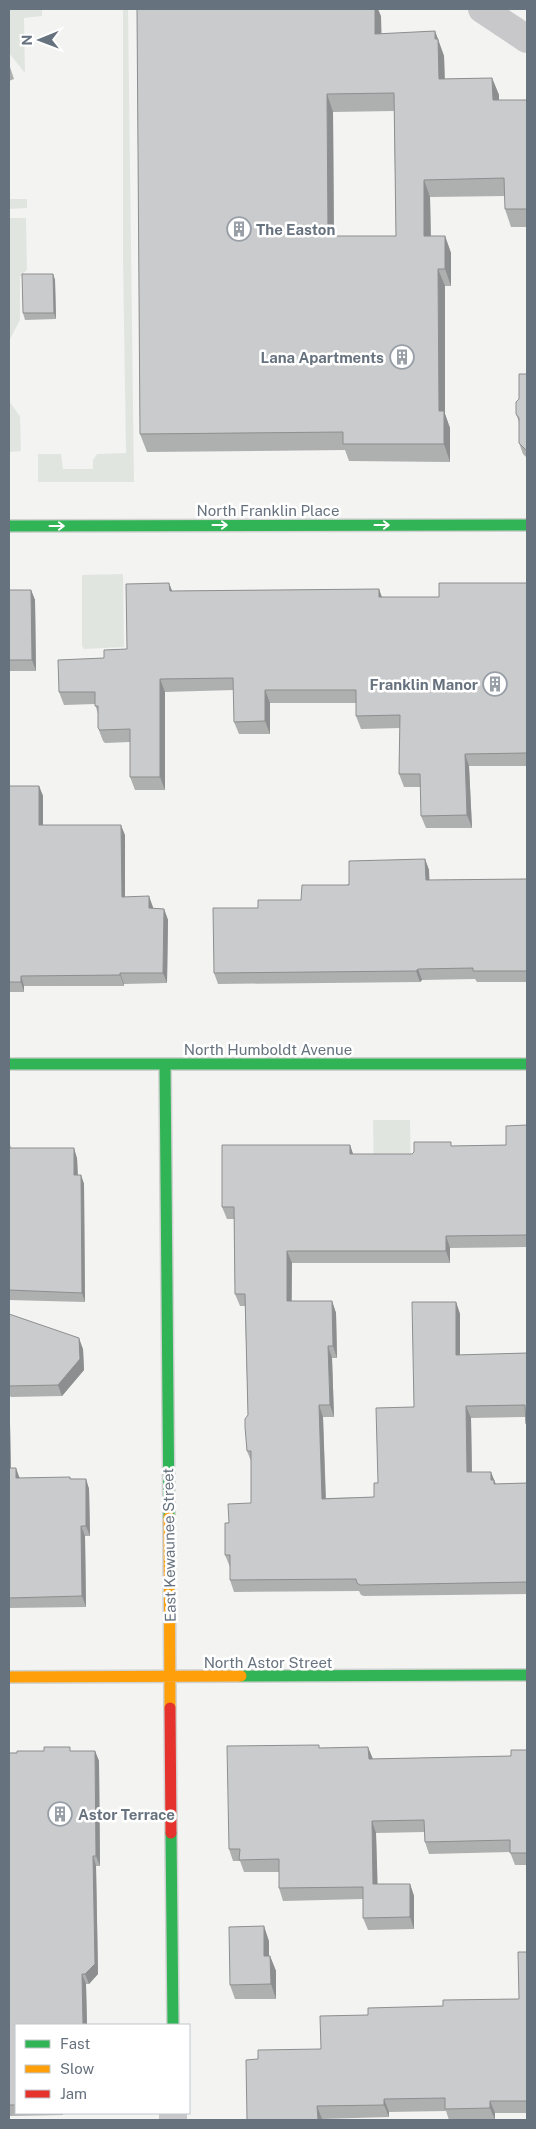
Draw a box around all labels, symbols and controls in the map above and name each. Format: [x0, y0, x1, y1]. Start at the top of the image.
north arrow [15, 15, 65, 65]
text: N [19, 35, 35, 46]
building icon: The Easton [226, 216, 252, 242]
place label: The Easton [256, 221, 335, 238]
building icon: Lana Apartments [389, 344, 415, 370]
place label: Lana Apartments [261, 349, 384, 366]
street label: North Franklin Place [197, 502, 339, 519]
one-way arrow [212, 520, 228, 530]
one-way arrow [374, 520, 390, 530]
one-way arrow [49, 521, 65, 531]
building icon: Franklin Manor [482, 671, 508, 697]
place label: Franklin Manor [370, 676, 478, 693]
street label: North Humboldt Avenue [184, 1041, 352, 1058]
street label: East Kewaunee Street [159, 1468, 179, 1622]
street label: North Astor Street [204, 1654, 333, 1671]
building icon: Astor Terrace [47, 1801, 73, 1827]
place label: Astor Terrace [78, 1806, 175, 1823]
legend [15, 2024, 190, 2114]
text: Fast [60, 2035, 90, 2052]
text: Slow [60, 2060, 95, 2077]
text: Jam [60, 2085, 87, 2102]

